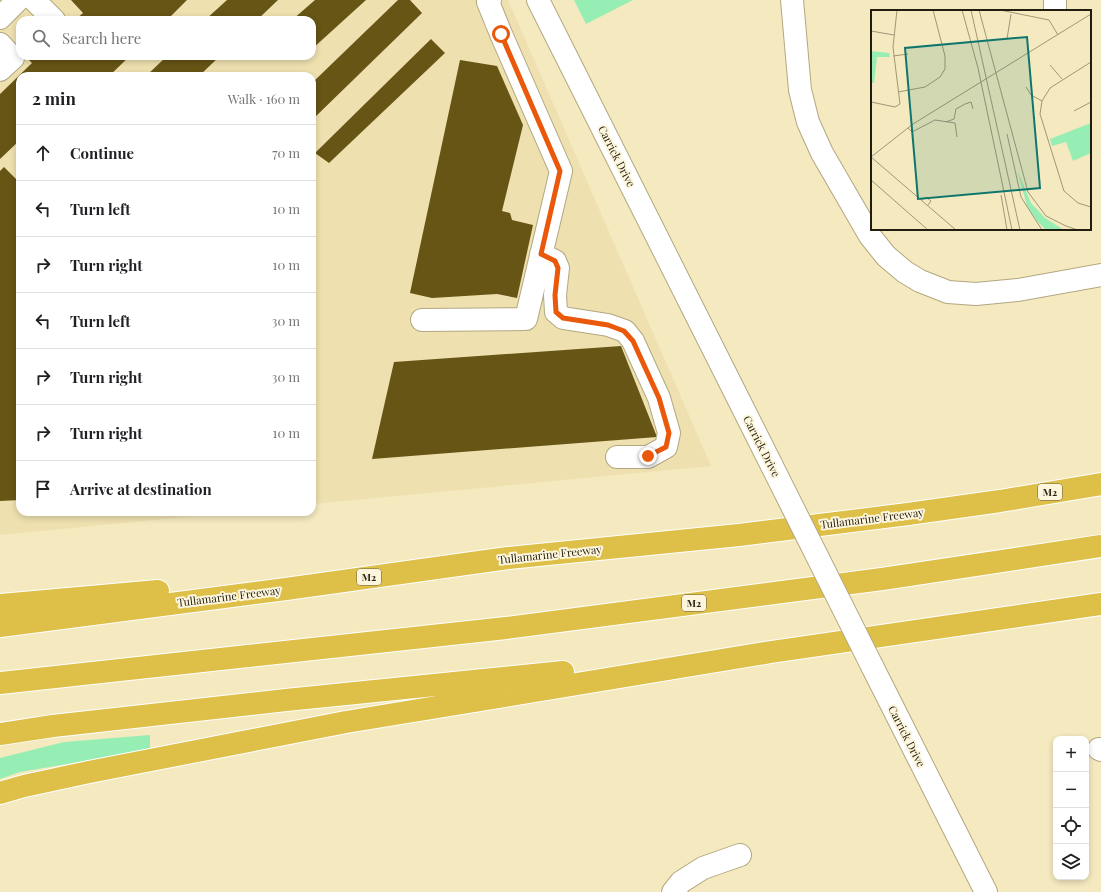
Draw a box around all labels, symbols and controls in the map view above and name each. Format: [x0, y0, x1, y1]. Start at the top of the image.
inset map [871, 10, 1091, 230]
search box [16, 16, 316, 60]
route start [492, 25, 510, 43]
icon: search [30, 27, 52, 49]
text: Search here [62, 28, 141, 48]
text: 2 min [32, 87, 76, 109]
text: Walk · 160 m [228, 90, 300, 107]
street label: Carrick Drive [595, 123, 639, 190]
icon: ahead [32, 142, 54, 164]
text: Continue [70, 143, 134, 163]
text: 70 m [272, 144, 300, 161]
icon: left [32, 198, 54, 220]
text: Turn left [70, 199, 131, 219]
text: 10 m [273, 200, 300, 217]
icon: right [32, 254, 54, 276]
text: Turn right [70, 255, 143, 275]
text: 10 m [273, 256, 300, 273]
icon: left [32, 310, 54, 332]
text: Turn left [70, 311, 131, 331]
text: 30 m [272, 312, 300, 329]
icon: right [32, 366, 54, 388]
text: Turn right [70, 367, 143, 387]
text: 30 m [272, 368, 300, 385]
street label: Carrick Drive [740, 413, 784, 480]
icon: right [32, 422, 54, 444]
text: Turn right [70, 423, 143, 443]
text: 10 m [273, 424, 300, 441]
route end [639, 447, 657, 465]
icon: arrive [32, 478, 54, 500]
text: Arrive at destination [70, 479, 212, 499]
road number: M2 [1038, 484, 1062, 500]
street label: Tullamarine Freeway [820, 504, 925, 532]
street label: Tullamarine Freeway [498, 541, 603, 567]
road number: M2 [357, 569, 381, 585]
street label: Tullamarine Freeway [177, 582, 282, 610]
road number: M2 [682, 595, 706, 611]
street label: Carrick Drive [885, 703, 929, 770]
map controls [1053, 736, 1089, 880]
button: + [1053, 736, 1089, 772]
button: − [1053, 772, 1089, 808]
button: locate [1053, 808, 1089, 844]
button: layers [1053, 844, 1089, 880]

